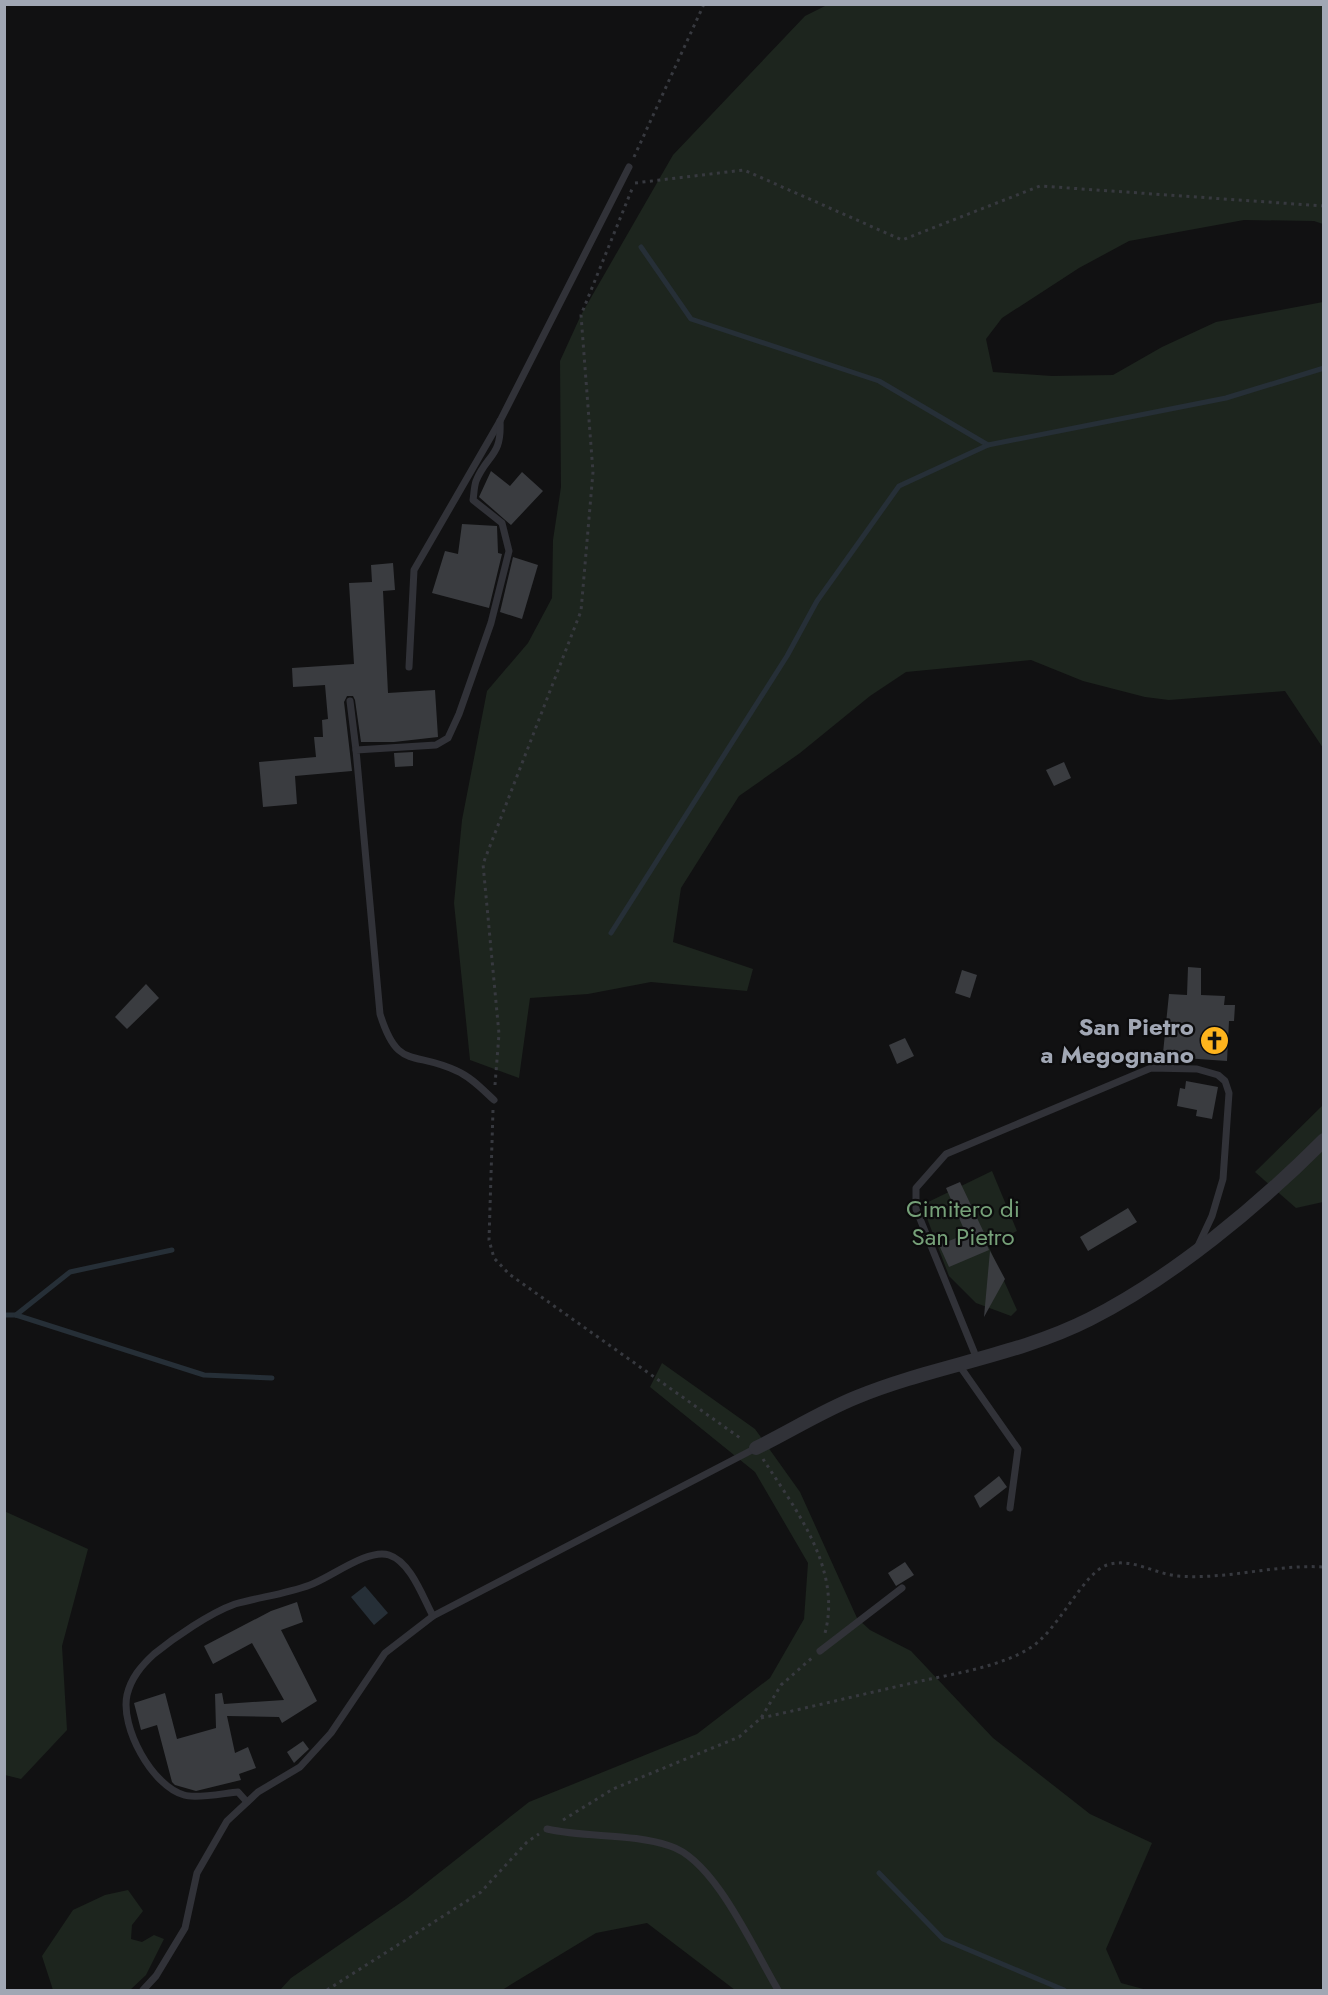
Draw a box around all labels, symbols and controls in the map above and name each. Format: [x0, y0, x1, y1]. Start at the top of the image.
place label: San Pietro a Megognano [1041, 1009, 1194, 1072]
church icon: San Pietro a Megognano [1199, 1024, 1231, 1056]
park label: Cimitero di San Pietro [906, 1191, 1020, 1254]

